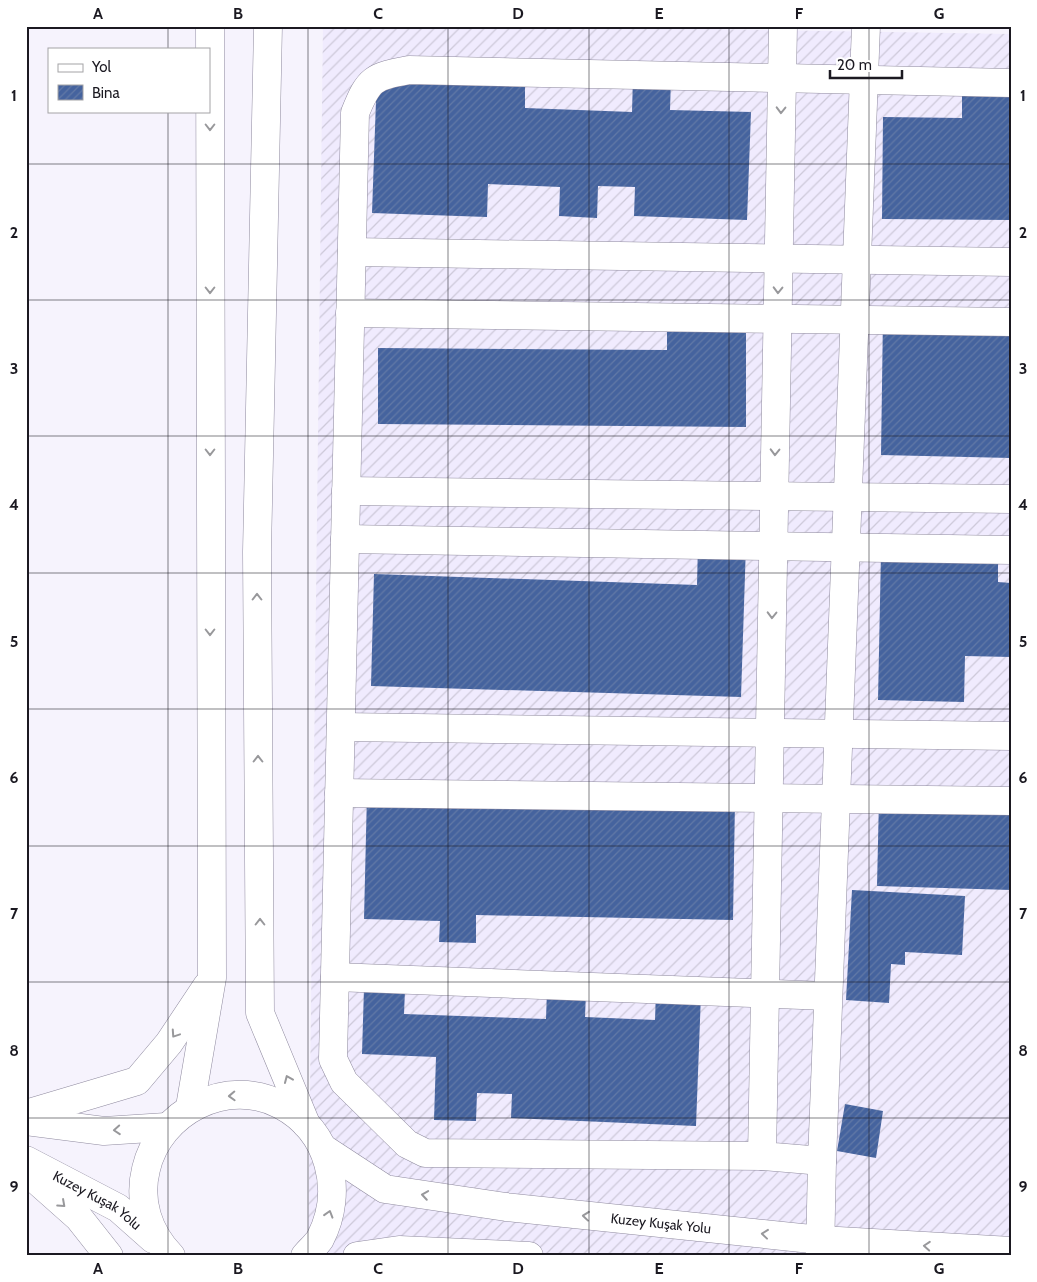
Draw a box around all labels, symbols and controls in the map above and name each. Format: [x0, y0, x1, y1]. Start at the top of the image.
text: A [93, 4, 103, 23]
text: B [233, 4, 243, 23]
text: C [373, 4, 383, 23]
text: D [512, 4, 524, 23]
text: E [654, 4, 664, 23]
text: F [795, 4, 804, 23]
text: G [934, 4, 944, 23]
legend [48, 48, 210, 112]
scale bar [830, 48, 902, 80]
text: 20 m [837, 56, 872, 74]
text: Yol [91, 58, 111, 76]
text: Bina [92, 84, 120, 102]
text: 1 [11, 86, 17, 105]
text: 1 [1020, 86, 1026, 105]
one-way arrow [776, 106, 786, 114]
one-way arrow [205, 124, 215, 132]
text: 2 [10, 223, 18, 242]
text: 2 [1019, 223, 1027, 242]
one-way arrow [205, 286, 215, 294]
one-way arrow [772, 286, 783, 294]
text: 3 [10, 359, 18, 378]
text: 3 [1019, 359, 1027, 378]
one-way arrow [205, 449, 215, 457]
one-way arrow [770, 449, 780, 457]
text: 4 [9, 495, 19, 514]
text: 4 [1018, 495, 1028, 514]
one-way arrow [252, 592, 262, 600]
one-way arrow [767, 612, 777, 619]
one-way arrow [205, 629, 215, 637]
text: 5 [10, 632, 18, 651]
text: 5 [1019, 632, 1027, 651]
one-way arrow [253, 755, 264, 763]
text: 6 [10, 768, 19, 787]
text: 6 [1019, 768, 1028, 787]
text: 7 [10, 904, 19, 923]
text: 7 [1019, 904, 1028, 923]
one-way arrow [255, 917, 265, 925]
one-way arrow [172, 1028, 181, 1037]
text: 8 [9, 1041, 19, 1060]
text: 8 [1018, 1041, 1028, 1060]
one-way arrow [283, 1075, 294, 1084]
one-way arrow [228, 1091, 236, 1101]
one-way arrow [113, 1124, 121, 1135]
street label: Kuzey Kuşak Yolu [50, 1167, 145, 1234]
text: 9 [10, 1177, 19, 1196]
text: 9 [1019, 1177, 1028, 1196]
one-way arrow [421, 1190, 429, 1201]
one-way arrow [57, 1198, 66, 1207]
street label: Kuzey Kuşak Yolu [610, 1209, 712, 1237]
one-way arrow [582, 1210, 590, 1221]
one-way arrow [323, 1211, 333, 1219]
one-way arrow [761, 1229, 769, 1240]
one-way arrow [923, 1241, 931, 1252]
text: A [93, 1259, 103, 1278]
text: B [233, 1259, 243, 1278]
text: C [373, 1259, 383, 1278]
text: D [512, 1259, 524, 1278]
text: E [654, 1259, 664, 1278]
text: F [795, 1259, 804, 1278]
text: G [934, 1259, 944, 1278]

